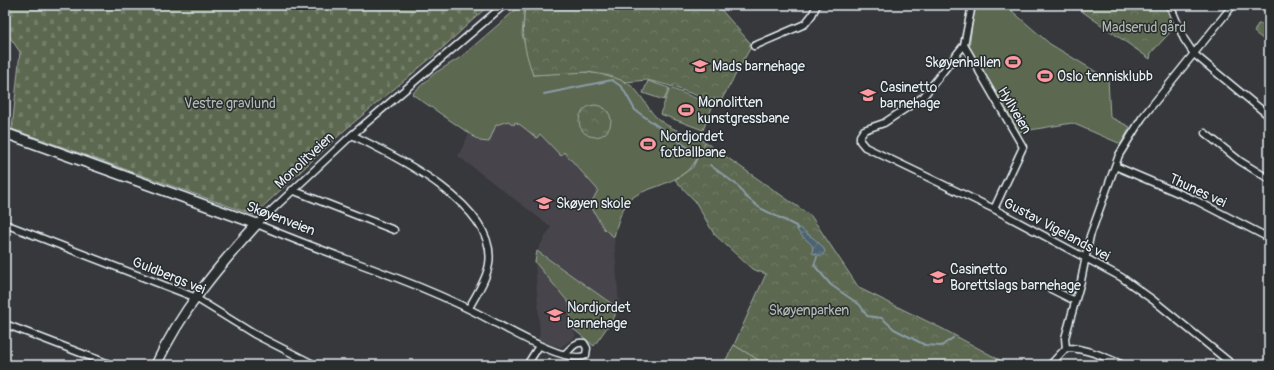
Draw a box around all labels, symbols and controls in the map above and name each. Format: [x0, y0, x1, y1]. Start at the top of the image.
park label: Madserud gård [1102, 19, 1186, 36]
sports icon: Skøyenhallen [1004, 53, 1022, 71]
place label: Skøyenhallen [925, 54, 1001, 71]
school or university icon: Mads barnehage [691, 57, 709, 75]
place label: Mads barnehage [712, 58, 805, 75]
sports icon: Oslo tennisklubb [1036, 67, 1054, 85]
place label: Oslo tennisklubb [1057, 68, 1153, 85]
place label: Casinetto barnehage [880, 79, 940, 112]
street label: Hyllveien [994, 84, 1035, 137]
school or university icon: Casinetto barnehage [859, 86, 877, 104]
place label: Monolitten kunstgressbane [698, 94, 789, 127]
park label: Vestre gravlund [184, 95, 276, 112]
sports icon: Monolitten kunstgressbane [677, 101, 695, 119]
place label: Nordjordet fotballbane [660, 128, 726, 161]
street label: Monolitveien [271, 129, 338, 192]
sports icon: Nordjordet fotballbane [639, 135, 657, 153]
street label: Thunes vei [1166, 170, 1230, 211]
school or university icon: Skøyen skole [535, 194, 553, 212]
street label: Gustav Vigelands vei [1001, 194, 1113, 265]
place label: Skøyen skole [556, 195, 631, 212]
street label: Skøyenveien [244, 198, 318, 239]
street label: Guldbergs vei [130, 253, 208, 298]
place label: Casinetto Borettslags barnehage [950, 261, 1081, 294]
school or university icon: Casinetto Borettslags barnehage [929, 268, 947, 286]
place label: Nordjordet barnehage [567, 299, 631, 332]
park label: Skøyenparken [769, 302, 849, 319]
school or university icon: Nordjordet barnehage [546, 306, 564, 324]

